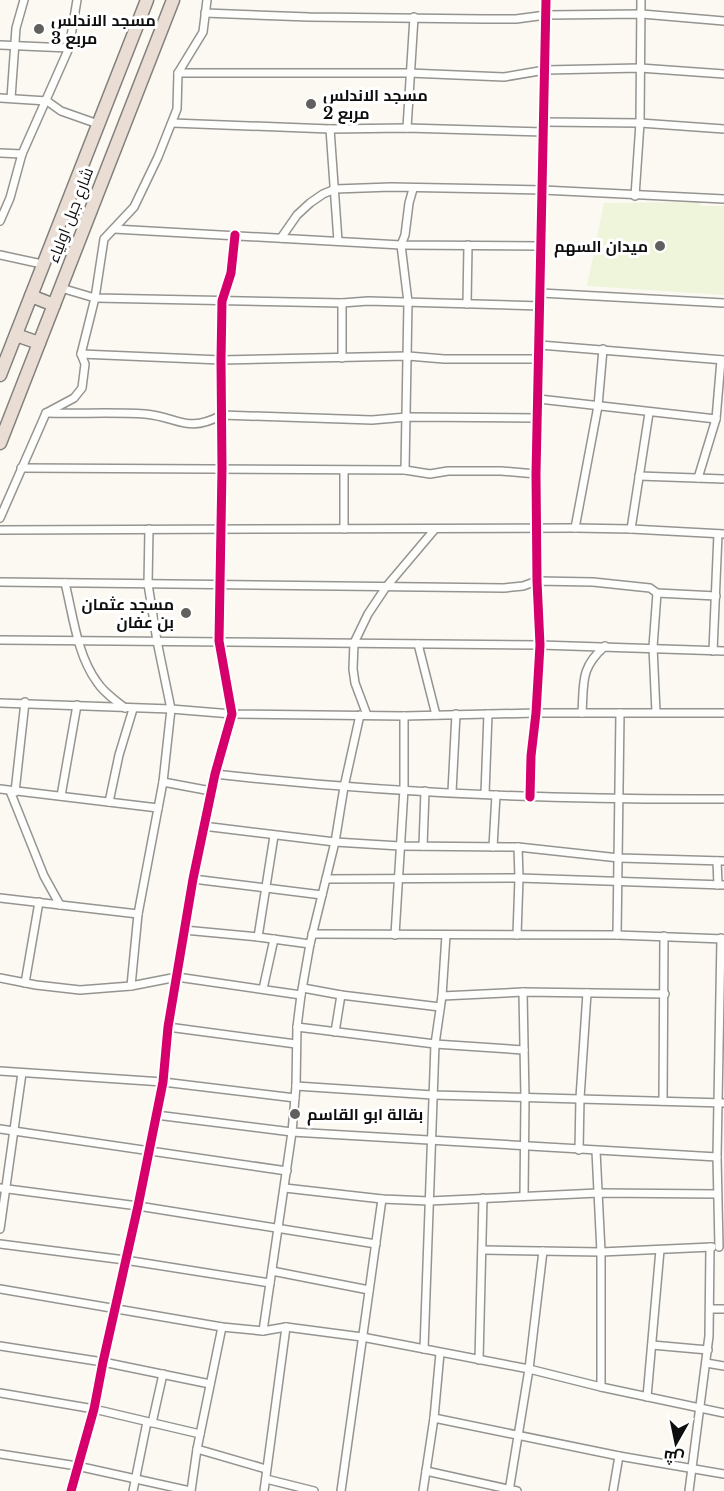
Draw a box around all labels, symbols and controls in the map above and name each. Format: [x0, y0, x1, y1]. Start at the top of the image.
place label: مسجد الاندلس مربع 3 [51, 10, 156, 49]
marker: مسجد الاندلس مربع 3 [32, 22, 46, 36]
place label: مسجد الاندلس مربع 2 [323, 85, 428, 124]
marker: مسجد الاندلس مربع 2 [304, 97, 318, 111]
street label: شارع جبل اولياء [43, 165, 99, 266]
place label: ميدان السهم [554, 236, 648, 258]
marker: ميدان السهم [653, 239, 667, 253]
place label: مسجد عثمان بن عفان [82, 594, 174, 632]
marker: مسجد عثمان بن عفان [179, 606, 193, 620]
place label: بقالة ابو القاسم [307, 1104, 423, 1126]
marker: بقالة ابو القاسم [288, 1107, 302, 1121]
north arrow [646, 1413, 706, 1473]
text: ش [662, 1446, 685, 1469]

